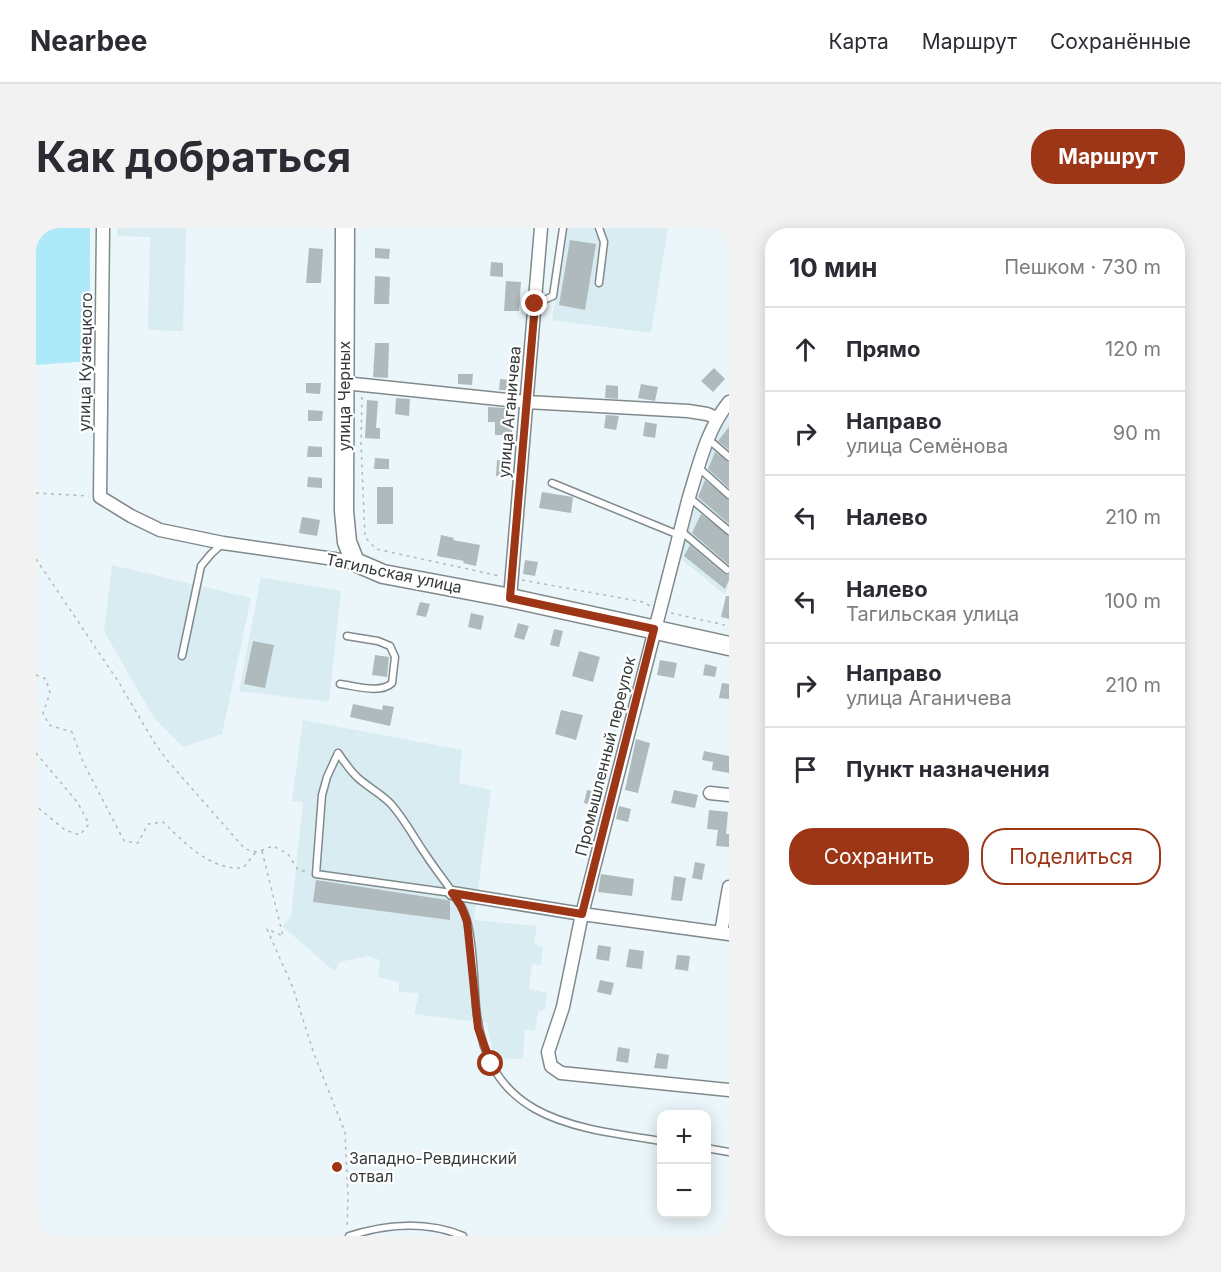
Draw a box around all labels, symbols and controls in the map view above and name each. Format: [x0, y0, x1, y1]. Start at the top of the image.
text: Nearbee [30, 24, 147, 58]
text: Карта [828, 29, 889, 54]
text: Маршрут [922, 29, 1017, 54]
text: Сохранённые [1050, 29, 1191, 54]
button: Маршрут [1031, 129, 1185, 184]
text: Как добраться [36, 131, 351, 182]
text: 10 мин [789, 252, 877, 283]
text: Пешком · 730 m [1004, 255, 1161, 279]
route end [521, 290, 547, 316]
street label: улица Кузнецкого [74, 292, 96, 432]
icon: ahead [789, 333, 822, 366]
text: Прямо [846, 336, 920, 362]
text: 120 m [1105, 337, 1161, 361]
street label: улица Черных [334, 341, 354, 451]
street label: улица Аганичева [493, 345, 525, 479]
text: Направо [846, 408, 942, 434]
icon: right [789, 417, 822, 450]
text: 90 m [1113, 421, 1161, 445]
text: улица Семёнова [846, 434, 1008, 458]
icon: left [789, 501, 822, 534]
text: Налево [846, 504, 928, 530]
text: 210 m [1105, 505, 1161, 529]
street label: Тагильская улица [324, 549, 464, 597]
text: Налево [846, 576, 928, 602]
icon: left [789, 585, 822, 618]
text: 100 m [1104, 589, 1161, 613]
text: Тагильская улица [846, 602, 1019, 626]
street label: Промышленный переулок [570, 654, 640, 858]
text: Направо [846, 660, 942, 686]
icon: right [789, 669, 822, 702]
text: 210 m [1105, 673, 1161, 697]
text: улица Аганичева [846, 686, 1012, 710]
icon: arrive [789, 753, 822, 786]
text: Пункт назначения [846, 756, 1050, 782]
button: Сохранить [789, 828, 969, 885]
button: Поделиться [981, 828, 1161, 885]
route start [477, 1050, 503, 1076]
map controls [657, 1110, 711, 1218]
button: + [657, 1110, 711, 1164]
place label: Западно-Ревдинский отвал [349, 1148, 517, 1186]
marker: Западно-Ревдинский отвал [330, 1160, 344, 1174]
button: − [657, 1164, 711, 1218]

